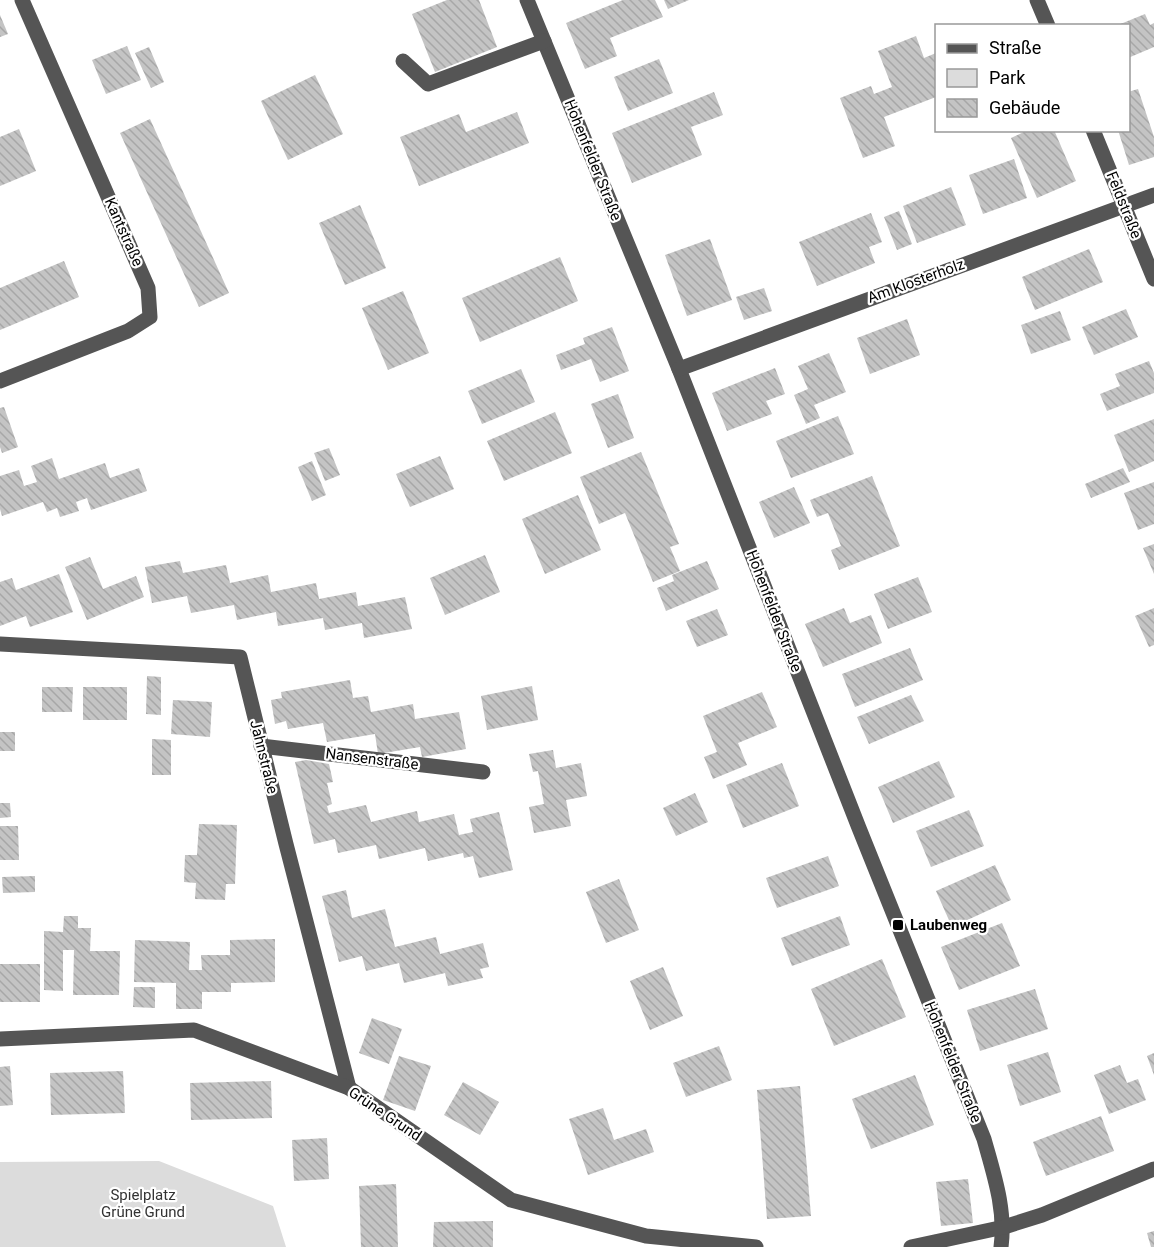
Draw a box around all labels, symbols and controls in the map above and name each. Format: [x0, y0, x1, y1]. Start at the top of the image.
legend [935, 24, 1130, 132]
text: Straße [989, 37, 1041, 58]
text: Park [989, 67, 1026, 88]
street label: Hohenfelder Straße [560, 97, 626, 223]
text: Gebäude [989, 97, 1060, 118]
street label: Feldstraße [1102, 169, 1146, 241]
street label: Kantstraße [101, 195, 147, 269]
street label: Am Klosterholz [865, 255, 967, 307]
street label: Hohenfelder Straße [742, 547, 806, 675]
street label: Jahnstraße [246, 718, 282, 796]
street label: Nansenstraße [324, 744, 420, 774]
place label: Laubenweg [910, 916, 987, 934]
marker: Laubenweg [891, 918, 905, 932]
street label: Hohenfelder Straße [920, 999, 986, 1125]
street label: Grüne Grund [345, 1083, 425, 1145]
park label: Spielplatz Grüne Grund [101, 1186, 185, 1221]

